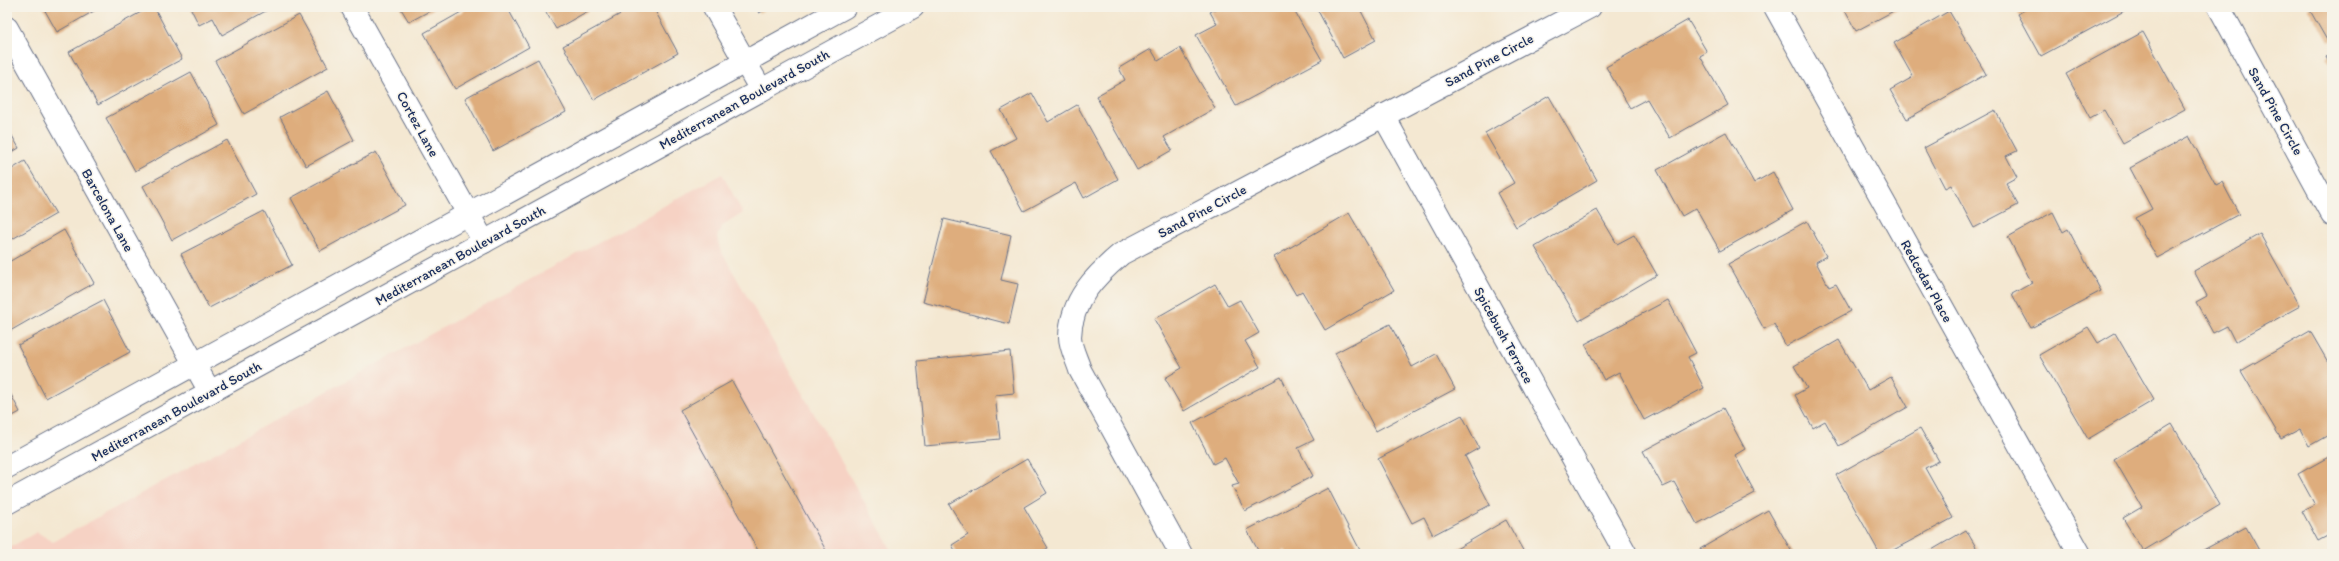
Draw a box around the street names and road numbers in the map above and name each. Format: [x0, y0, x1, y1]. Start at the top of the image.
street label: Sand Pine Circle [1442, 30, 1537, 91]
street label: Mediterranean Boulevard South [656, 45, 833, 153]
street label: Sand Pine Circle [2244, 64, 2307, 159]
street label: Cortez Lane [393, 89, 443, 160]
street label: Barcelona Lane [78, 166, 138, 255]
street label: Sand Pine Circle [1155, 181, 1250, 242]
street label: Mediterranean Boulevard South [372, 201, 549, 309]
street label: Redcedar Place [1897, 237, 1956, 326]
street label: Spicebush Terrace [1470, 284, 1537, 387]
street label: Mediterranean Boulevard South [88, 357, 265, 465]

